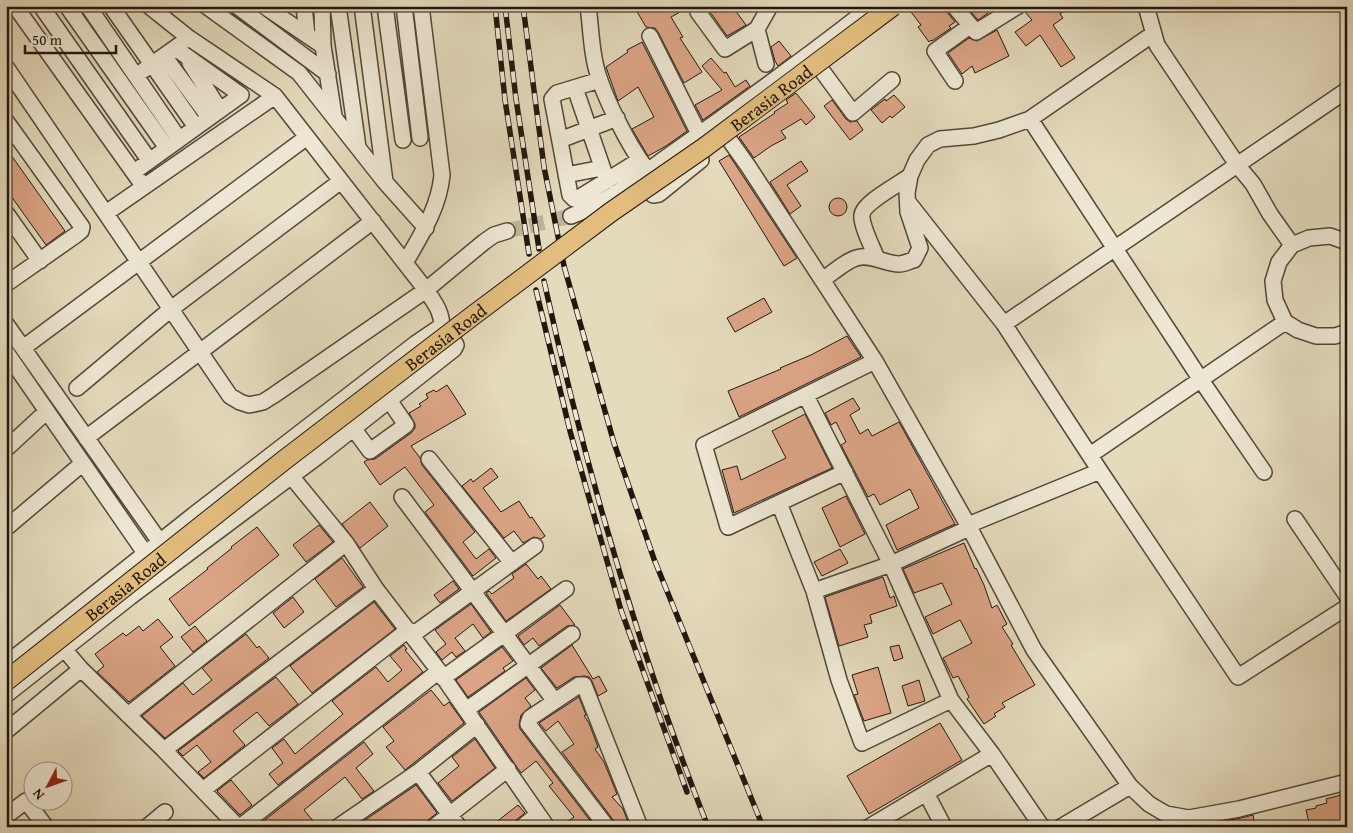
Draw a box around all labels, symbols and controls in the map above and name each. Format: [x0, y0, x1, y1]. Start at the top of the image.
scale bar [25, 22, 116, 54]
text: 50 m [32, 29, 63, 50]
street label: Berasia Road [724, 58, 818, 138]
street label: Berasia Road [399, 296, 492, 377]
street label: Berasia Road [79, 546, 172, 627]
north arrow [22, 760, 72, 810]
text: N [27, 784, 49, 805]

